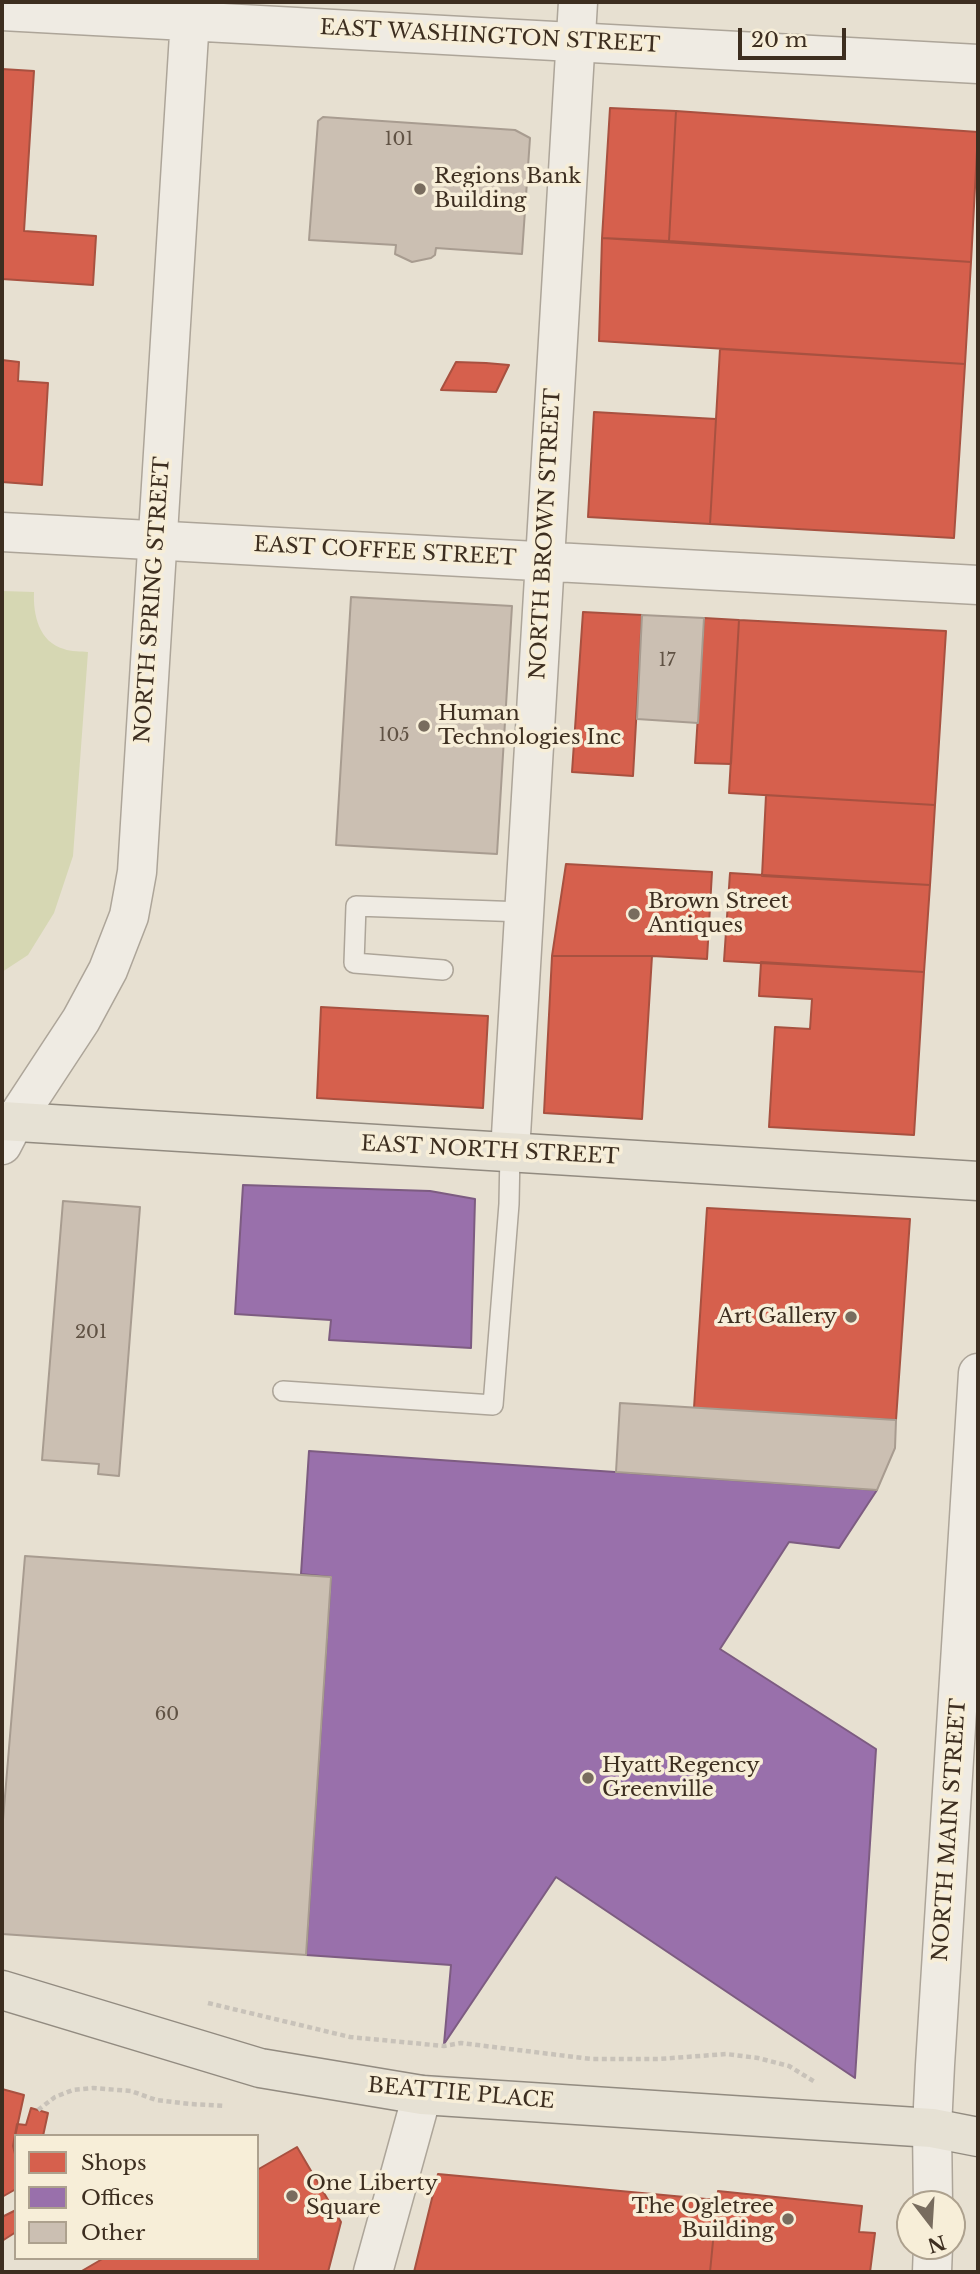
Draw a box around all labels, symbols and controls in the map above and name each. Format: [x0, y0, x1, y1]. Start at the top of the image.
scale bar [742, 14, 850, 58]
street label: EAST WASHINGTON STREET [319, 15, 661, 59]
text: 20 m [751, 27, 808, 53]
house number: 101 [385, 129, 413, 151]
place label: Regions Bank Building [434, 164, 581, 214]
marker: Regions Bank Building [412, 181, 428, 197]
street label: NORTH BROWN STREET [526, 388, 566, 680]
street label: NORTH SPRING STREET [130, 456, 176, 744]
street label: EAST COFFEE STREET [253, 533, 517, 571]
house number: 17 [658, 650, 676, 672]
place label: Human Technologies Inc [438, 701, 621, 751]
marker: Human Technologies Inc [416, 718, 432, 734]
house number: 105 [378, 725, 410, 747]
place label: Brown Street Antiques [648, 889, 789, 939]
marker: Brown Street Antiques [626, 906, 642, 922]
street label: EAST NORTH STREET [360, 1132, 620, 1170]
place label: Art Gallery [718, 1304, 837, 1330]
marker: Art Gallery [843, 1309, 859, 1325]
house number: 201 [75, 1322, 107, 1344]
street label: NORTH MAIN STREET [928, 1698, 972, 1962]
house number: 60 [155, 1704, 179, 1726]
place label: Hyatt Regency Greenville [602, 1753, 760, 1803]
marker: Hyatt Regency Greenville [580, 1770, 596, 1786]
street label: BEATTIE PLACE [367, 2073, 555, 2115]
legend [14, 2134, 259, 2260]
text: Shops [81, 2150, 147, 2176]
place label: One Liberty Square [306, 2171, 438, 2221]
text: Offices [81, 2185, 154, 2211]
marker: One Liberty Square [284, 2188, 300, 2204]
north arrow [896, 2190, 966, 2260]
place label: The Ogletree Building [632, 2194, 774, 2244]
marker: The Ogletree Building [780, 2211, 796, 2227]
text: Other [81, 2220, 145, 2246]
text: N [925, 2230, 949, 2257]

